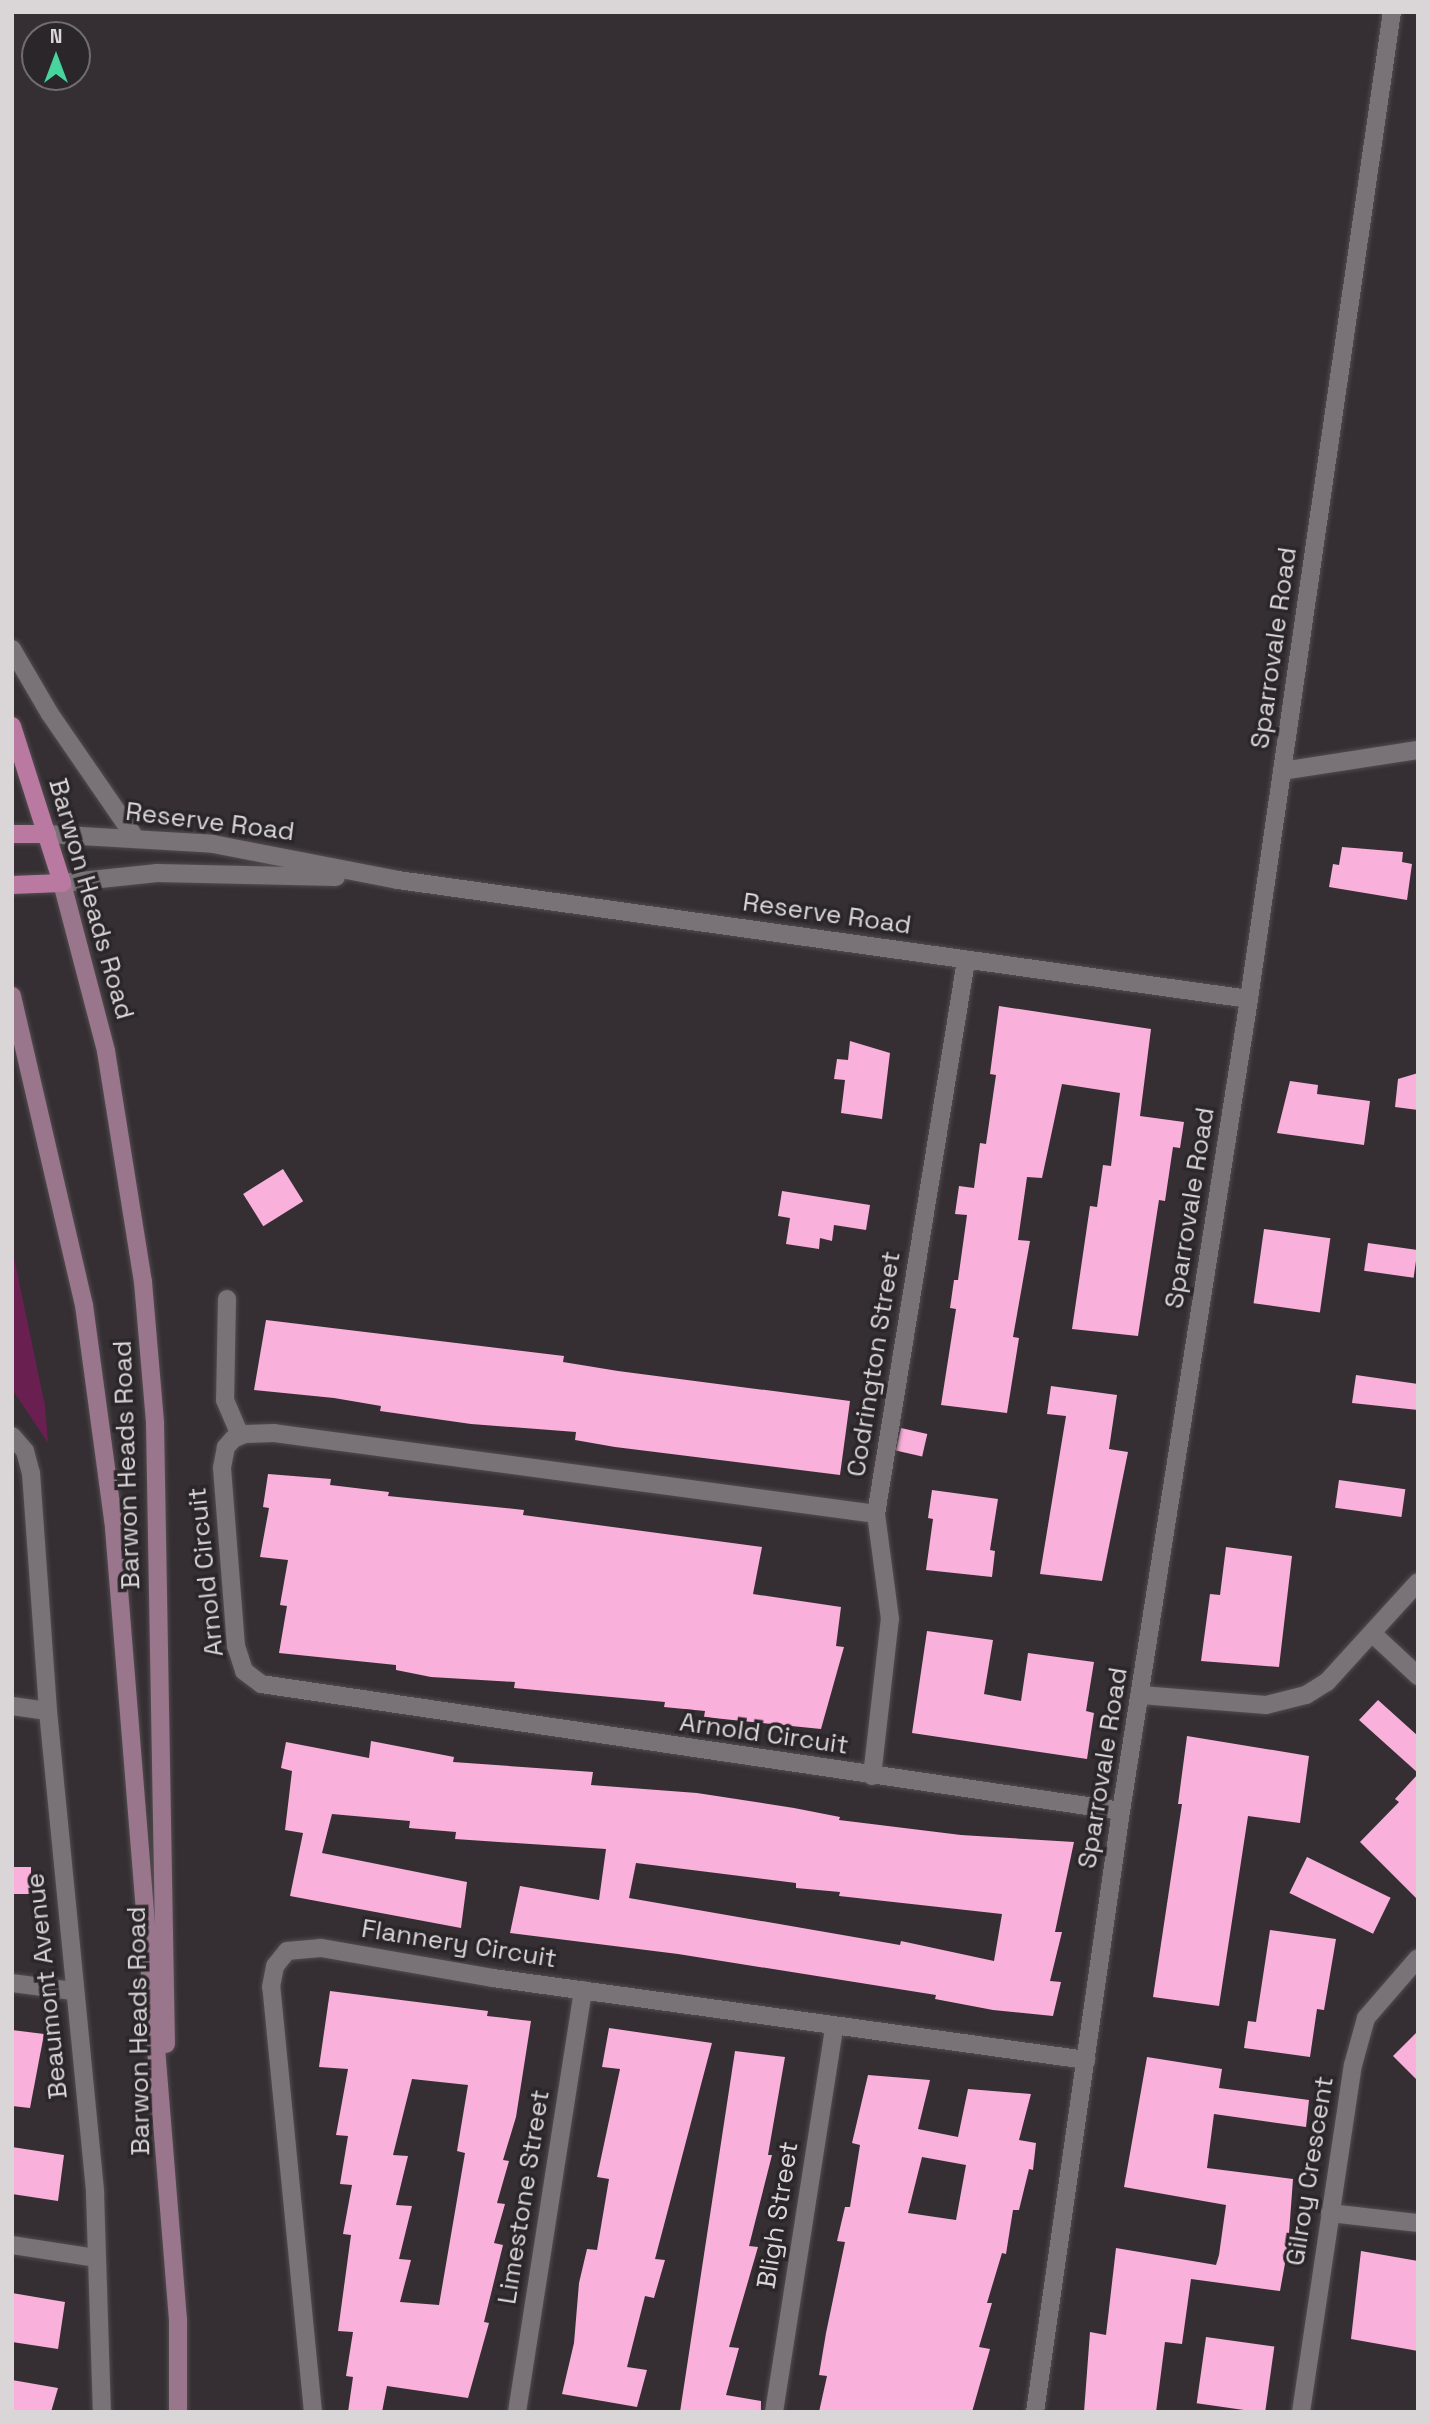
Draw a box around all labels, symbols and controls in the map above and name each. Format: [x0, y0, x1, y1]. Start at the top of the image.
north arrow [21, 21, 91, 91]
text: N [50, 24, 62, 49]
street label: Sparrovale Road [1244, 545, 1304, 751]
street label: Barwon Heads Road [42, 775, 140, 1023]
street label: Reserve Road [124, 796, 296, 848]
street label: Reserve Road [741, 887, 913, 941]
street label: Sparrovale Road [1159, 1105, 1221, 1311]
street label: Codrington Street [841, 1249, 907, 1479]
street label: Barwon Heads Road [107, 1340, 147, 1590]
street label: Arnold Circuit [182, 1486, 230, 1658]
street label: Sparrovale Road [1072, 1665, 1134, 1871]
street label: Arnold Circuit [678, 1707, 850, 1761]
street label: Beaumont Avenue [20, 1871, 74, 2101]
street label: Barwon Heads Road [121, 1906, 157, 2156]
street label: Flannery Circuit [359, 1913, 559, 1975]
street label: Gilroy Crescent [1280, 2074, 1340, 2268]
street label: Limestone Street [492, 2088, 556, 2306]
street label: Bligh Street [751, 2139, 805, 2291]

